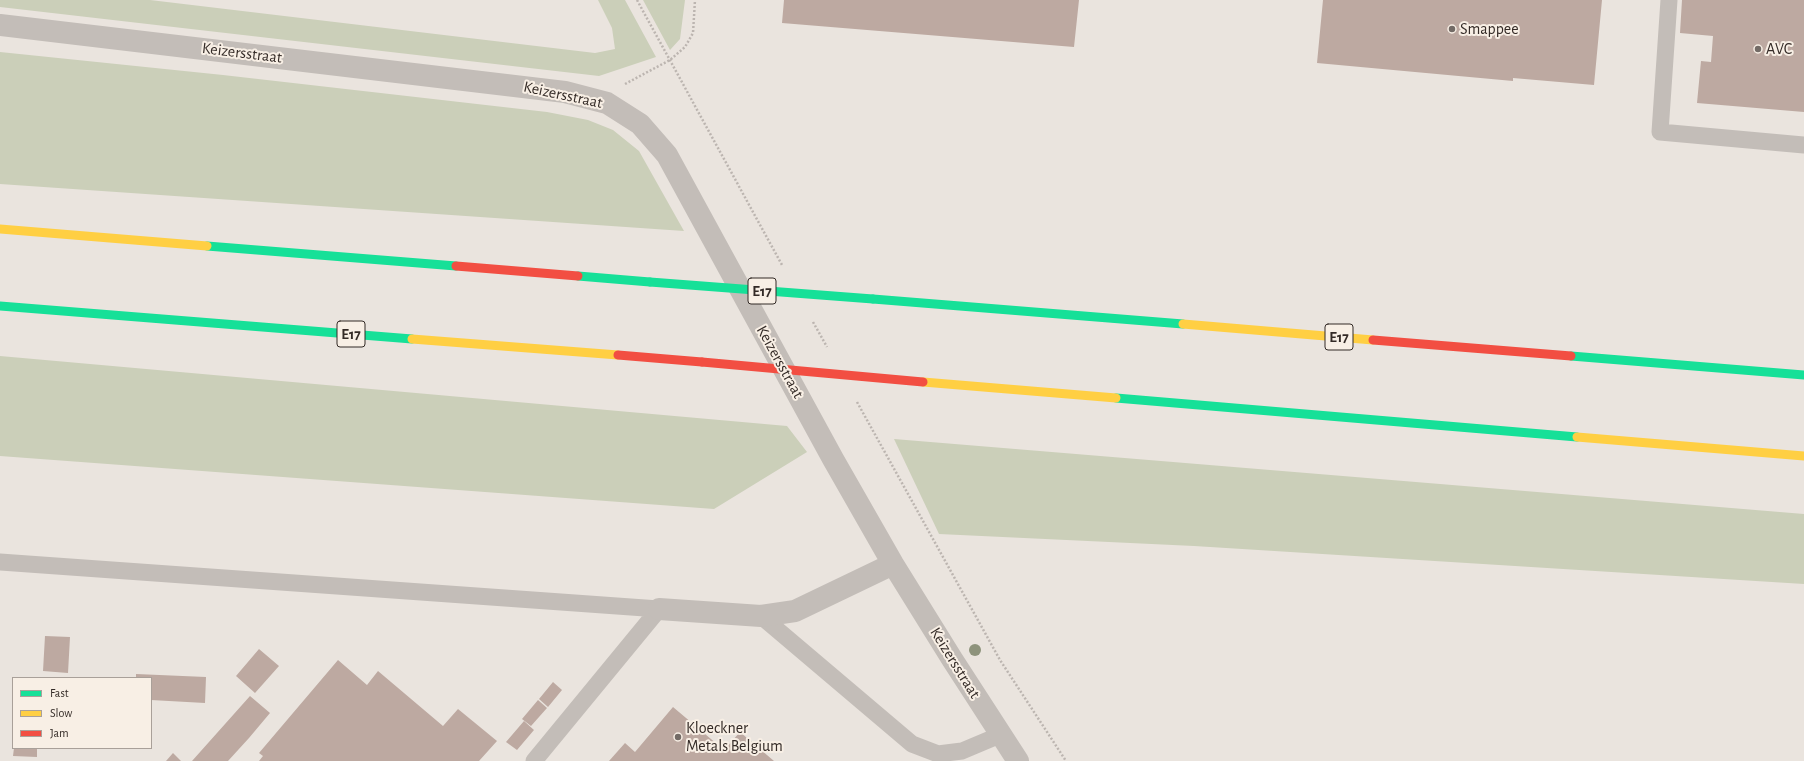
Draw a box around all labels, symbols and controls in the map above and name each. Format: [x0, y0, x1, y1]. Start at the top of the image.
place label: Smappee [1460, 19, 1519, 39]
marker: Smappee [1447, 24, 1457, 34]
street label: Keizersstraat [201, 39, 283, 67]
place label: AVC [1766, 39, 1792, 59]
marker: AVC [1753, 44, 1763, 54]
street label: Keizersstraat [522, 77, 604, 113]
road number: E17 [748, 278, 776, 304]
road number: E17 [337, 321, 365, 347]
street label: Keizersstraat [752, 322, 808, 402]
road number: E17 [1325, 324, 1353, 350]
street label: Keizersstraat [926, 624, 984, 702]
legend [12, 677, 152, 749]
text: Fast [50, 687, 69, 699]
text: Slow [50, 707, 72, 719]
place label: Kloeckner Metals Belgium [686, 718, 783, 756]
text: Jam [50, 727, 69, 739]
marker: Kloeckner Metals Belgium [673, 732, 683, 742]

